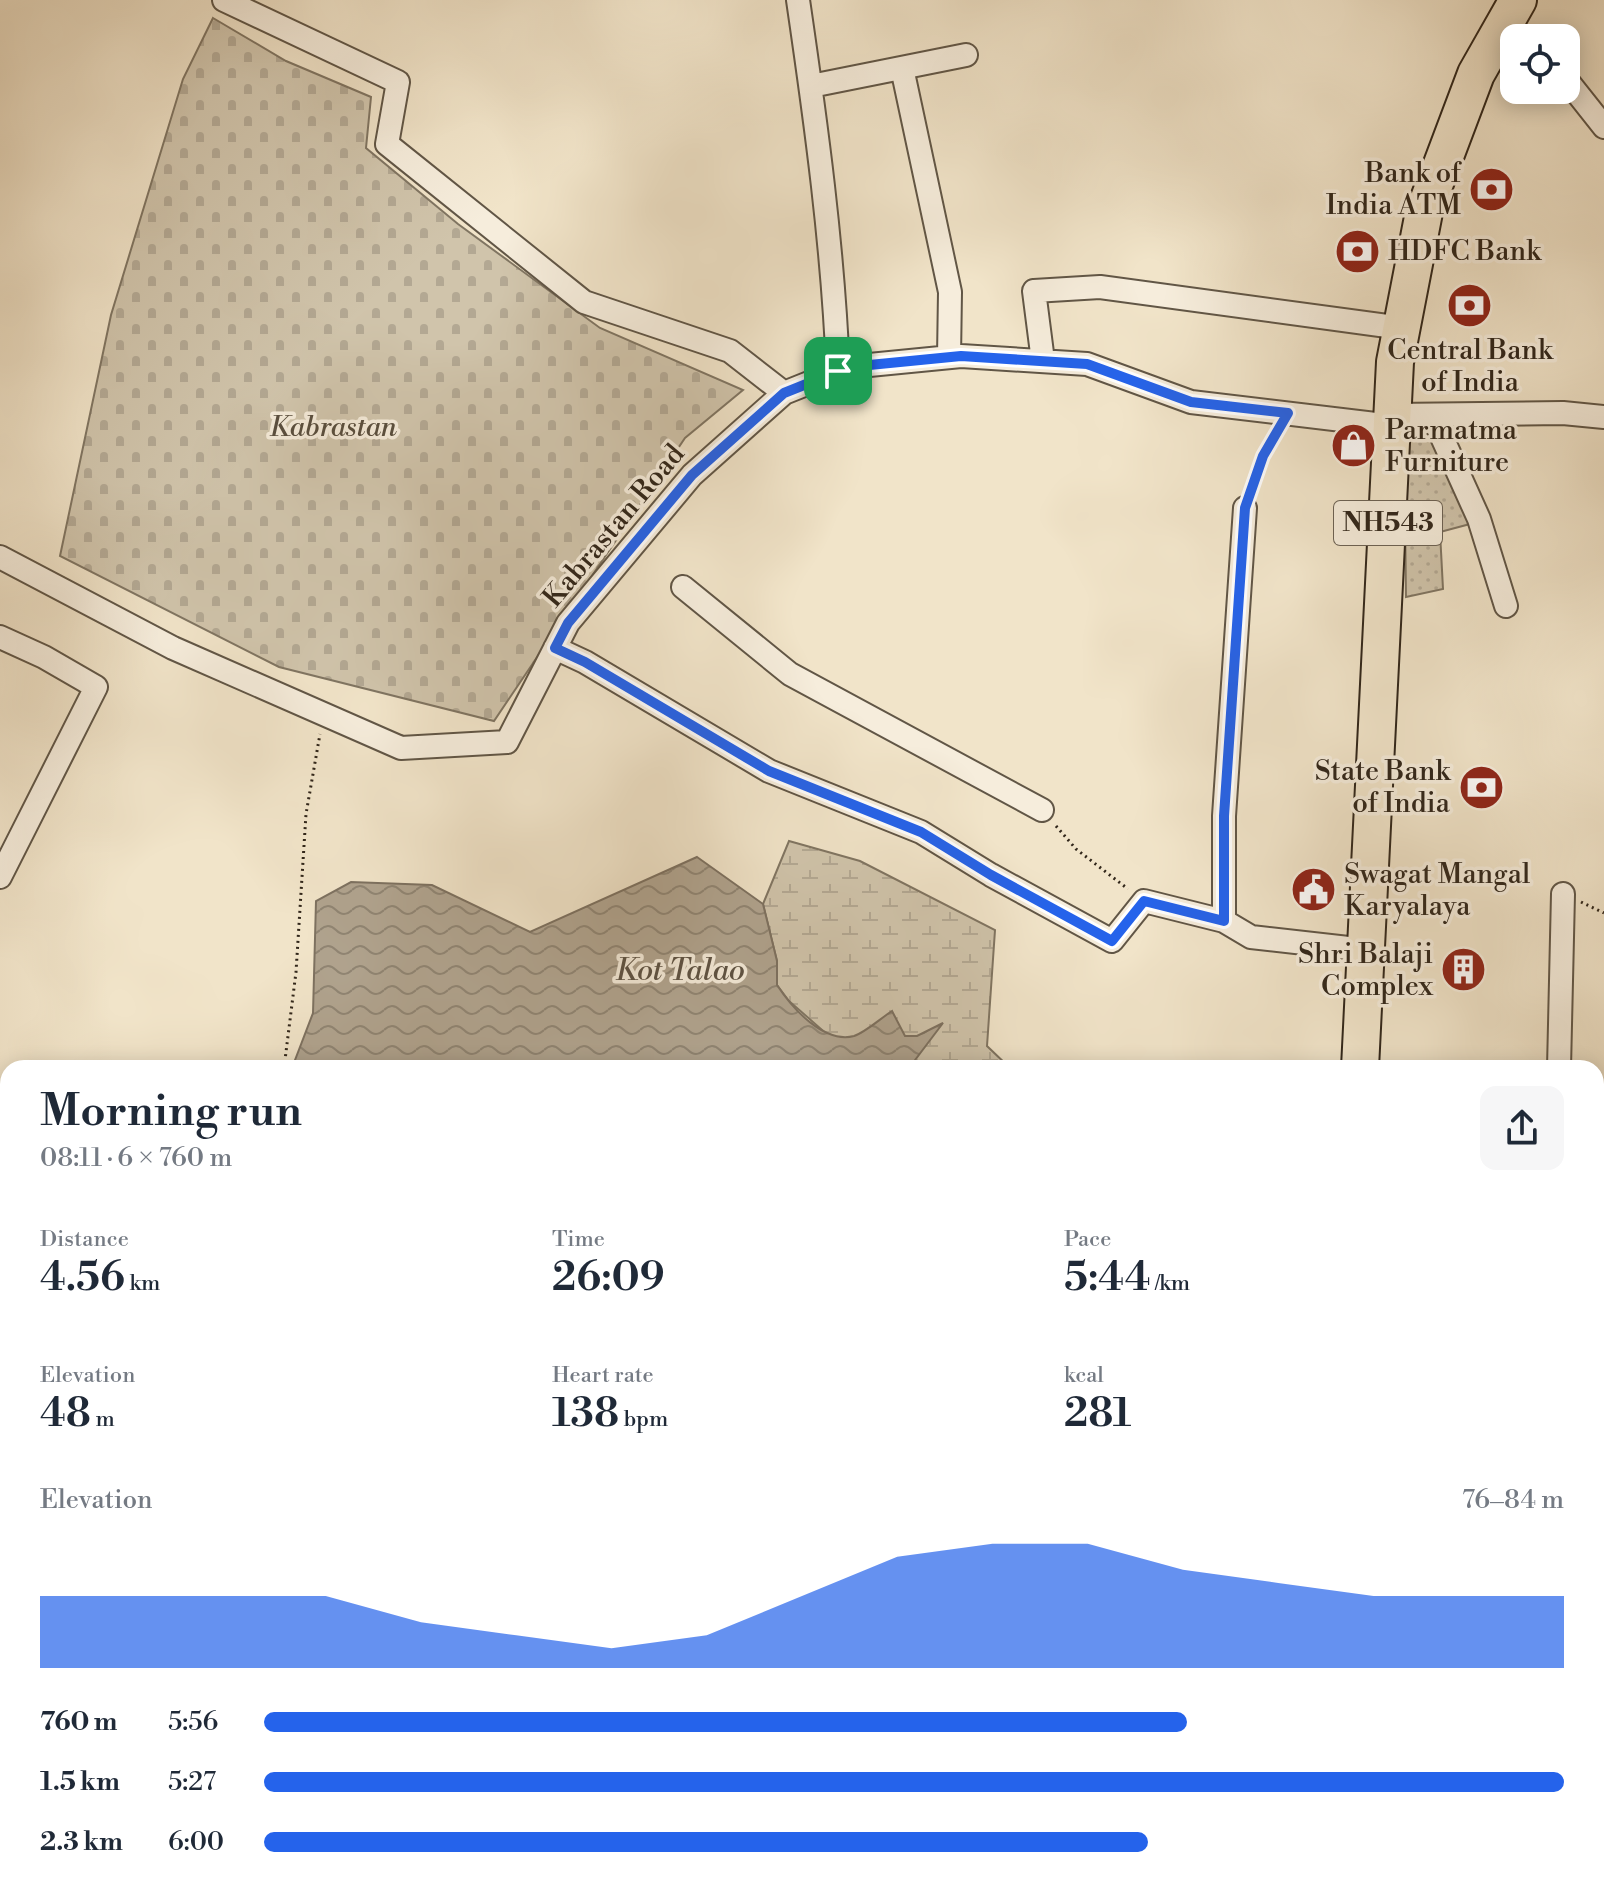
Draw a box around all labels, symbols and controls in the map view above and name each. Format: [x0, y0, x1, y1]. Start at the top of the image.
map controls [1500, 24, 1580, 104]
button: locate [1500, 24, 1580, 104]
place label: Bank of India ATM [1326, 156, 1463, 223]
bank icon: Bank of India ATM [1468, 165, 1516, 213]
bank icon: HDFC Bank [1333, 227, 1381, 275]
place label: HDFC Bank [1388, 234, 1542, 269]
bank icon: Central Bank of India [1446, 282, 1494, 330]
place label: Central Bank of India [1387, 333, 1554, 400]
pin [804, 337, 872, 405]
icon: arrive [816, 349, 860, 393]
park label: Kabrastan [269, 410, 397, 445]
place label: Parmatma Furniture [1385, 413, 1518, 480]
shop icon: Parmatma Furniture [1330, 422, 1378, 470]
street label: Kabrastan Road [536, 437, 692, 615]
road number: NH543 [1334, 501, 1442, 545]
place label: State Bank of India [1315, 754, 1451, 821]
bank icon: State Bank of India [1457, 763, 1505, 811]
place label: Swagat Mangal Karyalaya [1344, 857, 1530, 924]
public building icon: Swagat Mangal Karyalaya [1289, 866, 1337, 914]
place label: Shri Balaji Complex [1298, 937, 1434, 1004]
building icon: Shri Balaji Complex [1440, 946, 1488, 994]
water label: Kot Talao [615, 952, 745, 990]
text: Morning run [40, 1084, 302, 1139]
button: share [1480, 1086, 1564, 1170]
text: 08:11 · 6 × 760 m [40, 1142, 232, 1174]
text: Distance [40, 1226, 129, 1253]
text: Time [552, 1226, 605, 1253]
text: Pace [1064, 1226, 1111, 1253]
text: 4.56 [40, 1253, 125, 1303]
text: 26:09 [552, 1253, 665, 1303]
text: 5:44 [1064, 1253, 1151, 1303]
text: km [125, 1270, 160, 1297]
text: /km [1151, 1270, 1190, 1297]
text: Elevation [40, 1362, 135, 1389]
text: Heart rate [552, 1362, 654, 1389]
text: kcal [1064, 1362, 1104, 1389]
text: 48 [40, 1389, 91, 1439]
text: 138 [552, 1389, 619, 1439]
text: 281 [1064, 1389, 1131, 1439]
text: m [91, 1406, 115, 1433]
text: bpm [619, 1406, 668, 1433]
text: Elevation [40, 1484, 153, 1516]
text: 76–84 m [1462, 1484, 1564, 1516]
text: 760 m [40, 1706, 117, 1738]
text: 5:56 [168, 1706, 218, 1738]
text: 1.5 km [40, 1766, 120, 1798]
text: 5:27 [168, 1766, 216, 1798]
text: 2.3 km [40, 1826, 123, 1858]
text: 6:00 [168, 1826, 224, 1858]

